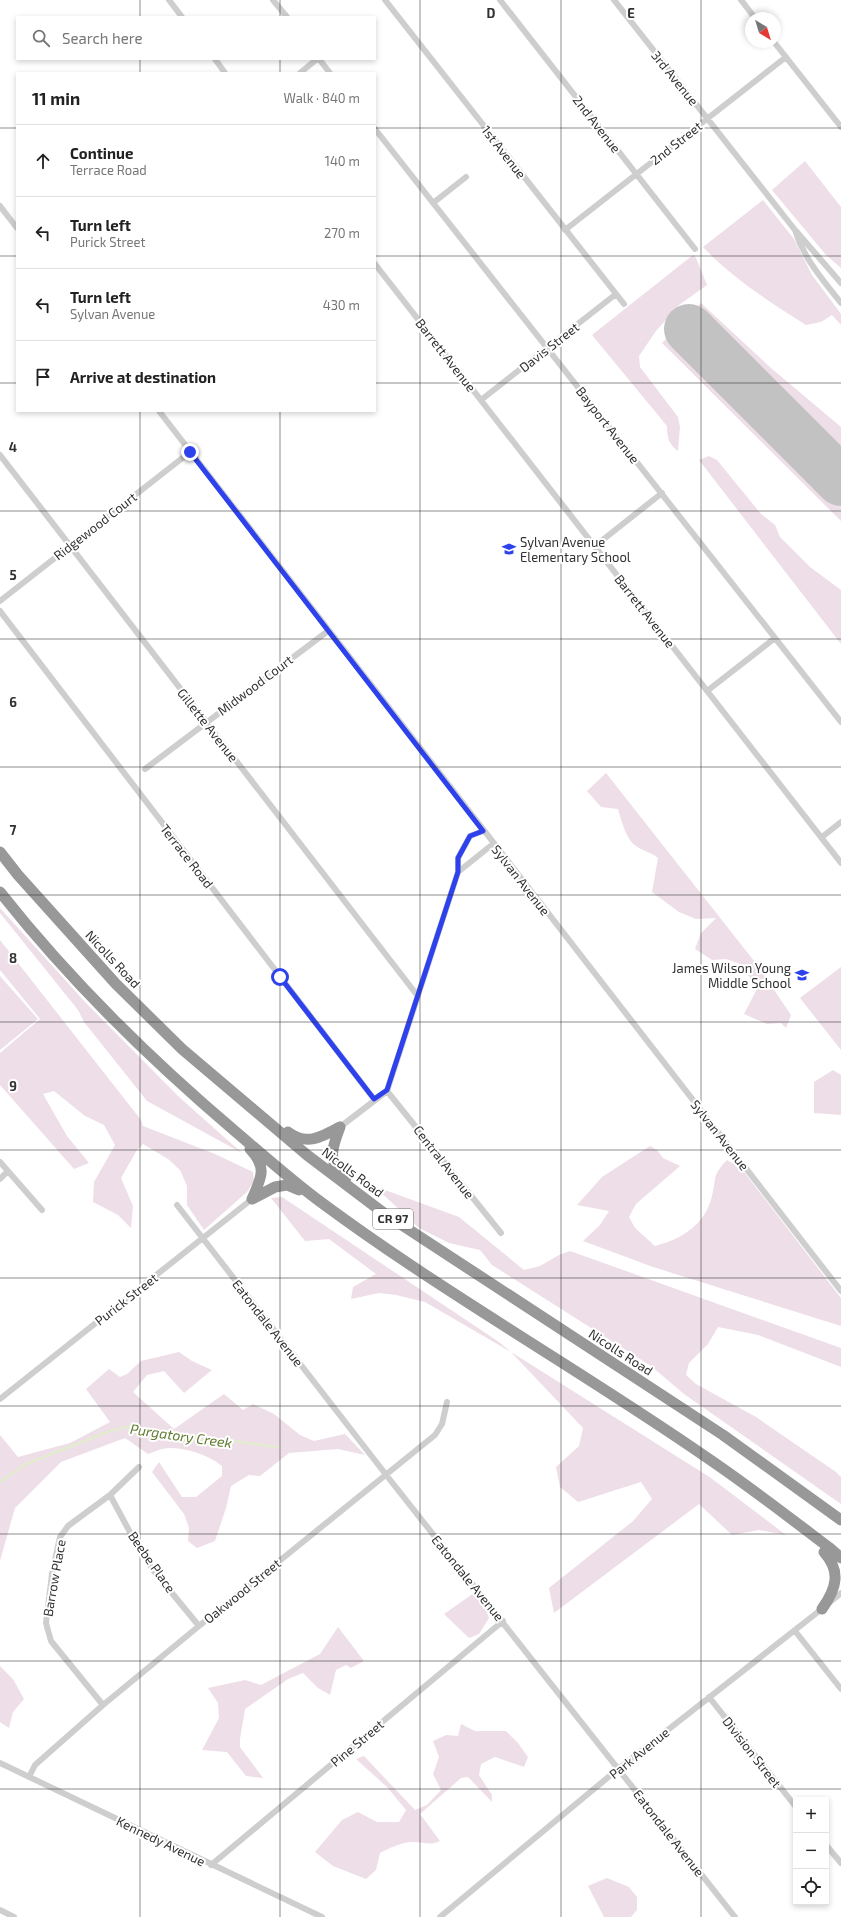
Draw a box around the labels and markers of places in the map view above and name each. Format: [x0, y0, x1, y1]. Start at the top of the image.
place label: Sylvan Avenue Elementary School [520, 534, 631, 565]
school or university icon: Sylvan Avenue Elementary School [501, 541, 517, 557]
place label: James Wilson Young Middle School [672, 960, 791, 991]
school or university icon: James Wilson Young Middle School [794, 967, 810, 983]

